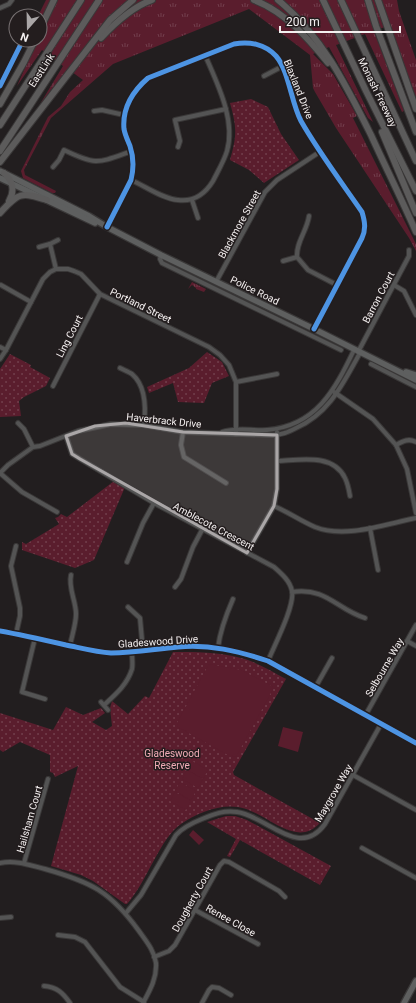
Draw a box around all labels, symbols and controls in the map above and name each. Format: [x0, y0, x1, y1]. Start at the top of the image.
north arrow [8, 8, 48, 48]
scale bar [280, 8, 400, 34]
text: 200 m [286, 15, 320, 29]
text: N [19, 29, 31, 44]
street label: EastLink [26, 51, 57, 89]
street label: Monash Freeway [356, 56, 399, 129]
street label: Blaxland Drive [282, 58, 315, 120]
street label: Blackmore Street [216, 188, 263, 260]
street label: Barron Court [360, 270, 397, 325]
street label: Police Road [229, 274, 281, 307]
street label: Portland Street [108, 286, 173, 325]
street label: Ling Court [54, 313, 85, 359]
street label: Haverbrack Drive [126, 411, 202, 430]
street label: Amblecote Crescent [171, 500, 256, 552]
street label: Gladeswood Drive [118, 633, 198, 650]
street label: Selbourne Way [363, 636, 406, 699]
park label: Gladeswood Reserve [144, 748, 200, 771]
street label: Maygrove Way [312, 762, 354, 824]
street label: Hailsham Court [15, 784, 44, 854]
street label: Dougherty Court [170, 865, 215, 934]
street label: Renee Close [204, 902, 258, 939]

